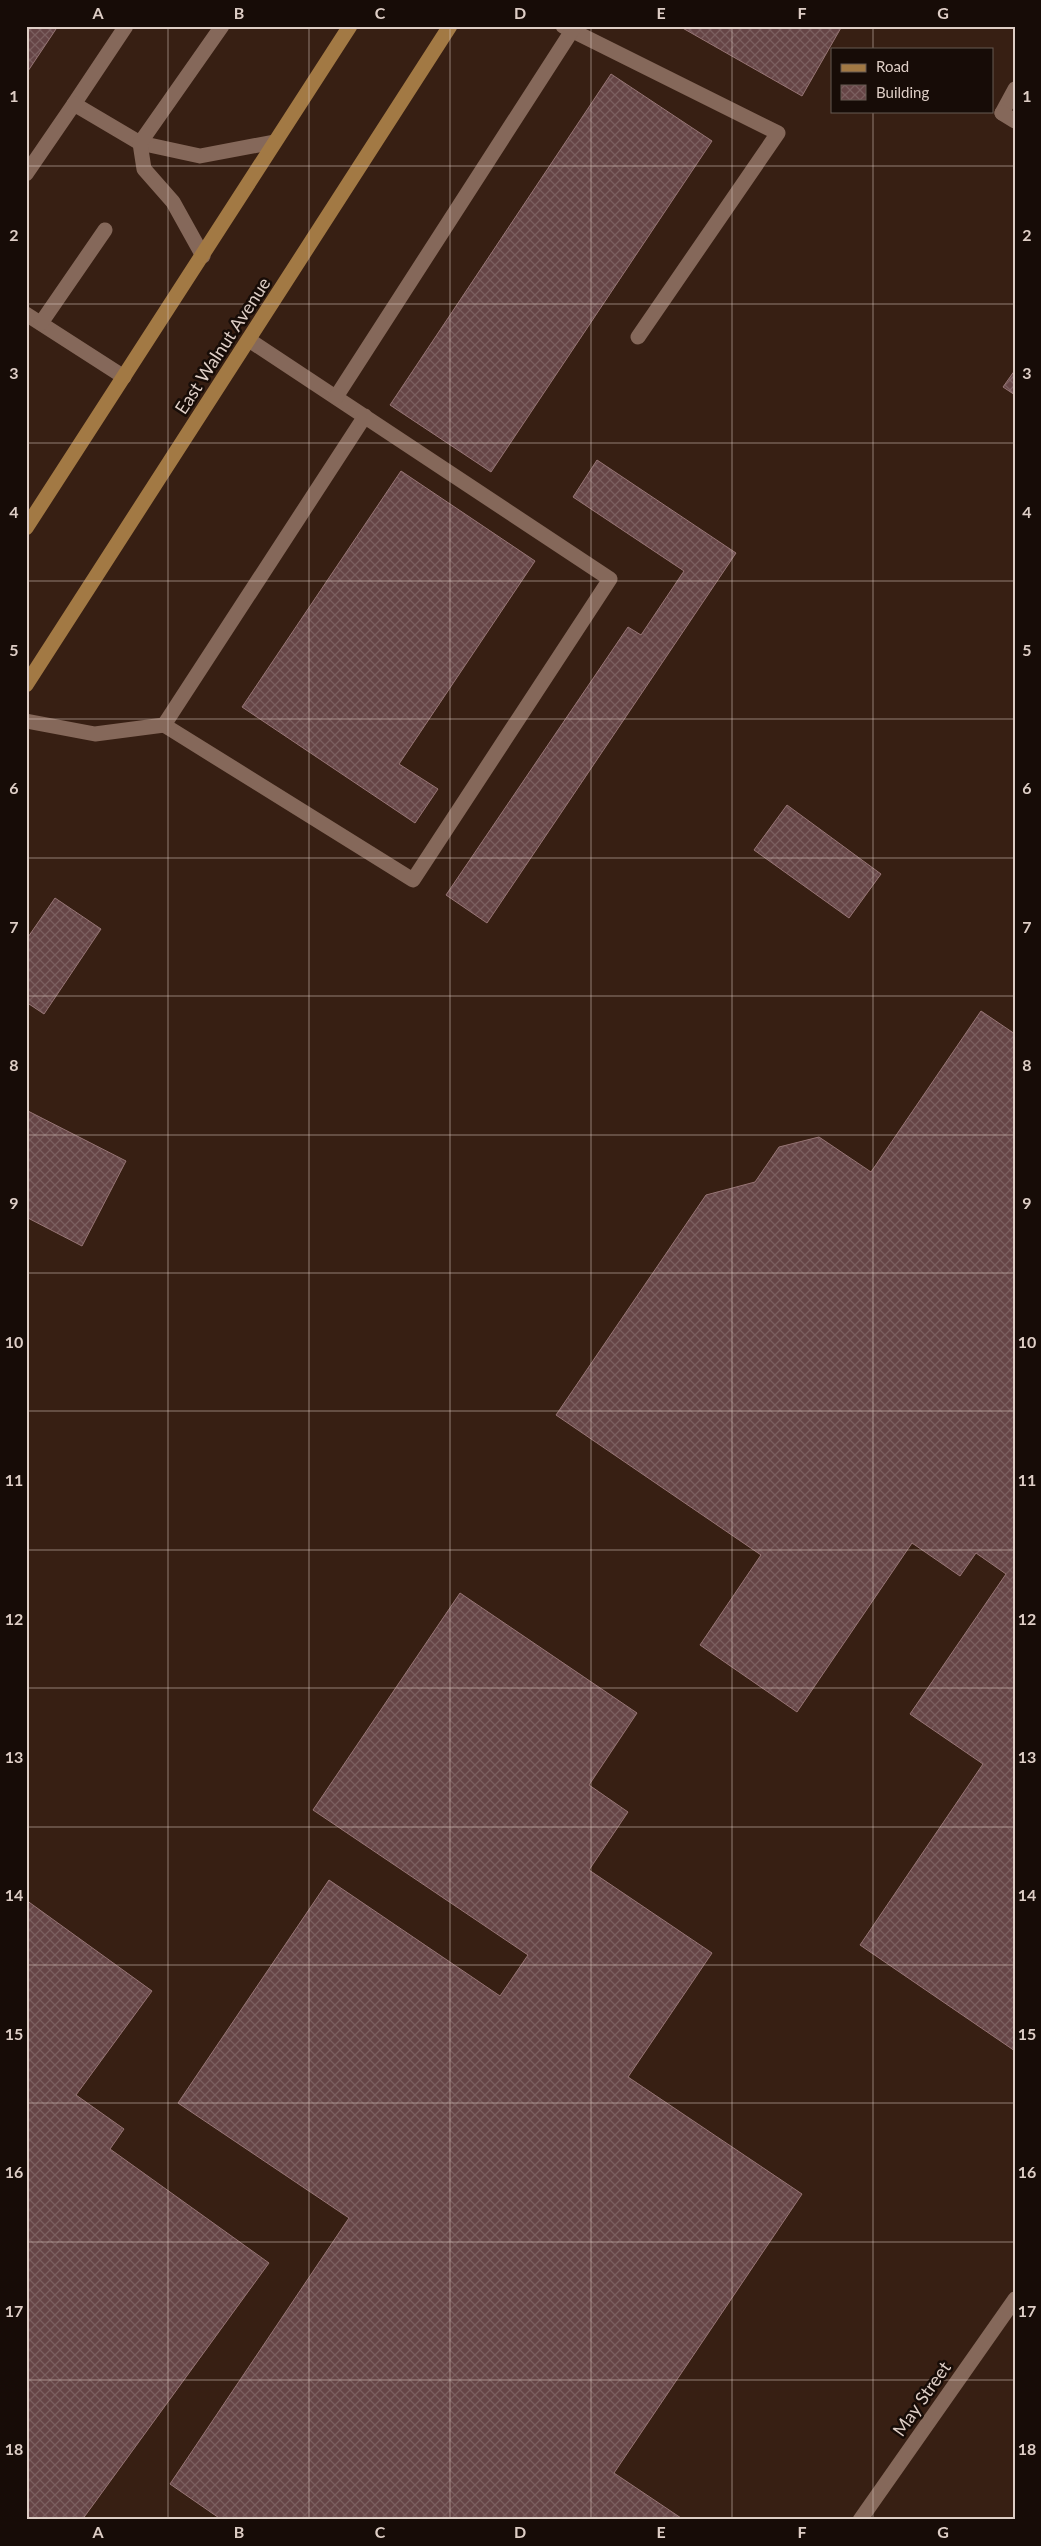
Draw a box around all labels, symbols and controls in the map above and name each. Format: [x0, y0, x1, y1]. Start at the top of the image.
text: A [91, 3, 104, 22]
text: B [234, 3, 244, 22]
text: C [375, 3, 386, 22]
text: D [514, 3, 526, 22]
text: E [656, 3, 666, 22]
text: F [797, 3, 807, 22]
text: G [937, 3, 949, 22]
legend [831, 48, 994, 112]
text: Road [876, 57, 909, 75]
text: Building [876, 83, 929, 101]
text: 1 [9, 86, 19, 105]
text: 1 [1022, 86, 1032, 105]
text: 2 [9, 225, 19, 244]
text: 2 [1022, 225, 1032, 244]
street label: East Walnut Avenue [170, 273, 275, 418]
text: 3 [9, 363, 19, 382]
text: 3 [1022, 363, 1032, 382]
text: 4 [9, 502, 19, 521]
text: 4 [1022, 502, 1032, 521]
text: 5 [9, 640, 19, 659]
text: 5 [1022, 640, 1032, 659]
text: 6 [9, 778, 19, 797]
text: 6 [1022, 778, 1032, 797]
text: 7 [9, 917, 19, 936]
text: 7 [1022, 917, 1032, 936]
text: 8 [9, 1055, 19, 1074]
text: 8 [1022, 1055, 1032, 1074]
text: 9 [9, 1193, 19, 1212]
text: 9 [1022, 1193, 1032, 1212]
text: 10 [5, 1332, 23, 1351]
text: 10 [1018, 1332, 1036, 1351]
text: 11 [5, 1470, 23, 1489]
text: 11 [1018, 1470, 1036, 1489]
text: 12 [5, 1609, 23, 1628]
text: 12 [1018, 1609, 1036, 1628]
text: 13 [5, 1747, 23, 1766]
text: 13 [1018, 1747, 1036, 1766]
text: 14 [5, 1885, 23, 1904]
text: 14 [1018, 1885, 1036, 1904]
text: 15 [5, 2024, 23, 2043]
text: 15 [1018, 2024, 1036, 2043]
text: 16 [5, 2162, 23, 2181]
text: 16 [1018, 2162, 1036, 2181]
text: 17 [5, 2301, 23, 2320]
text: 17 [1018, 2301, 1036, 2320]
street label: May Street [888, 2356, 955, 2440]
text: 18 [5, 2439, 23, 2458]
text: 18 [1018, 2439, 1036, 2458]
text: A [91, 2522, 104, 2541]
text: B [234, 2522, 244, 2541]
text: C [375, 2522, 386, 2541]
text: D [514, 2522, 526, 2541]
text: E [656, 2522, 666, 2541]
text: F [797, 2522, 807, 2541]
text: G [937, 2522, 949, 2541]

